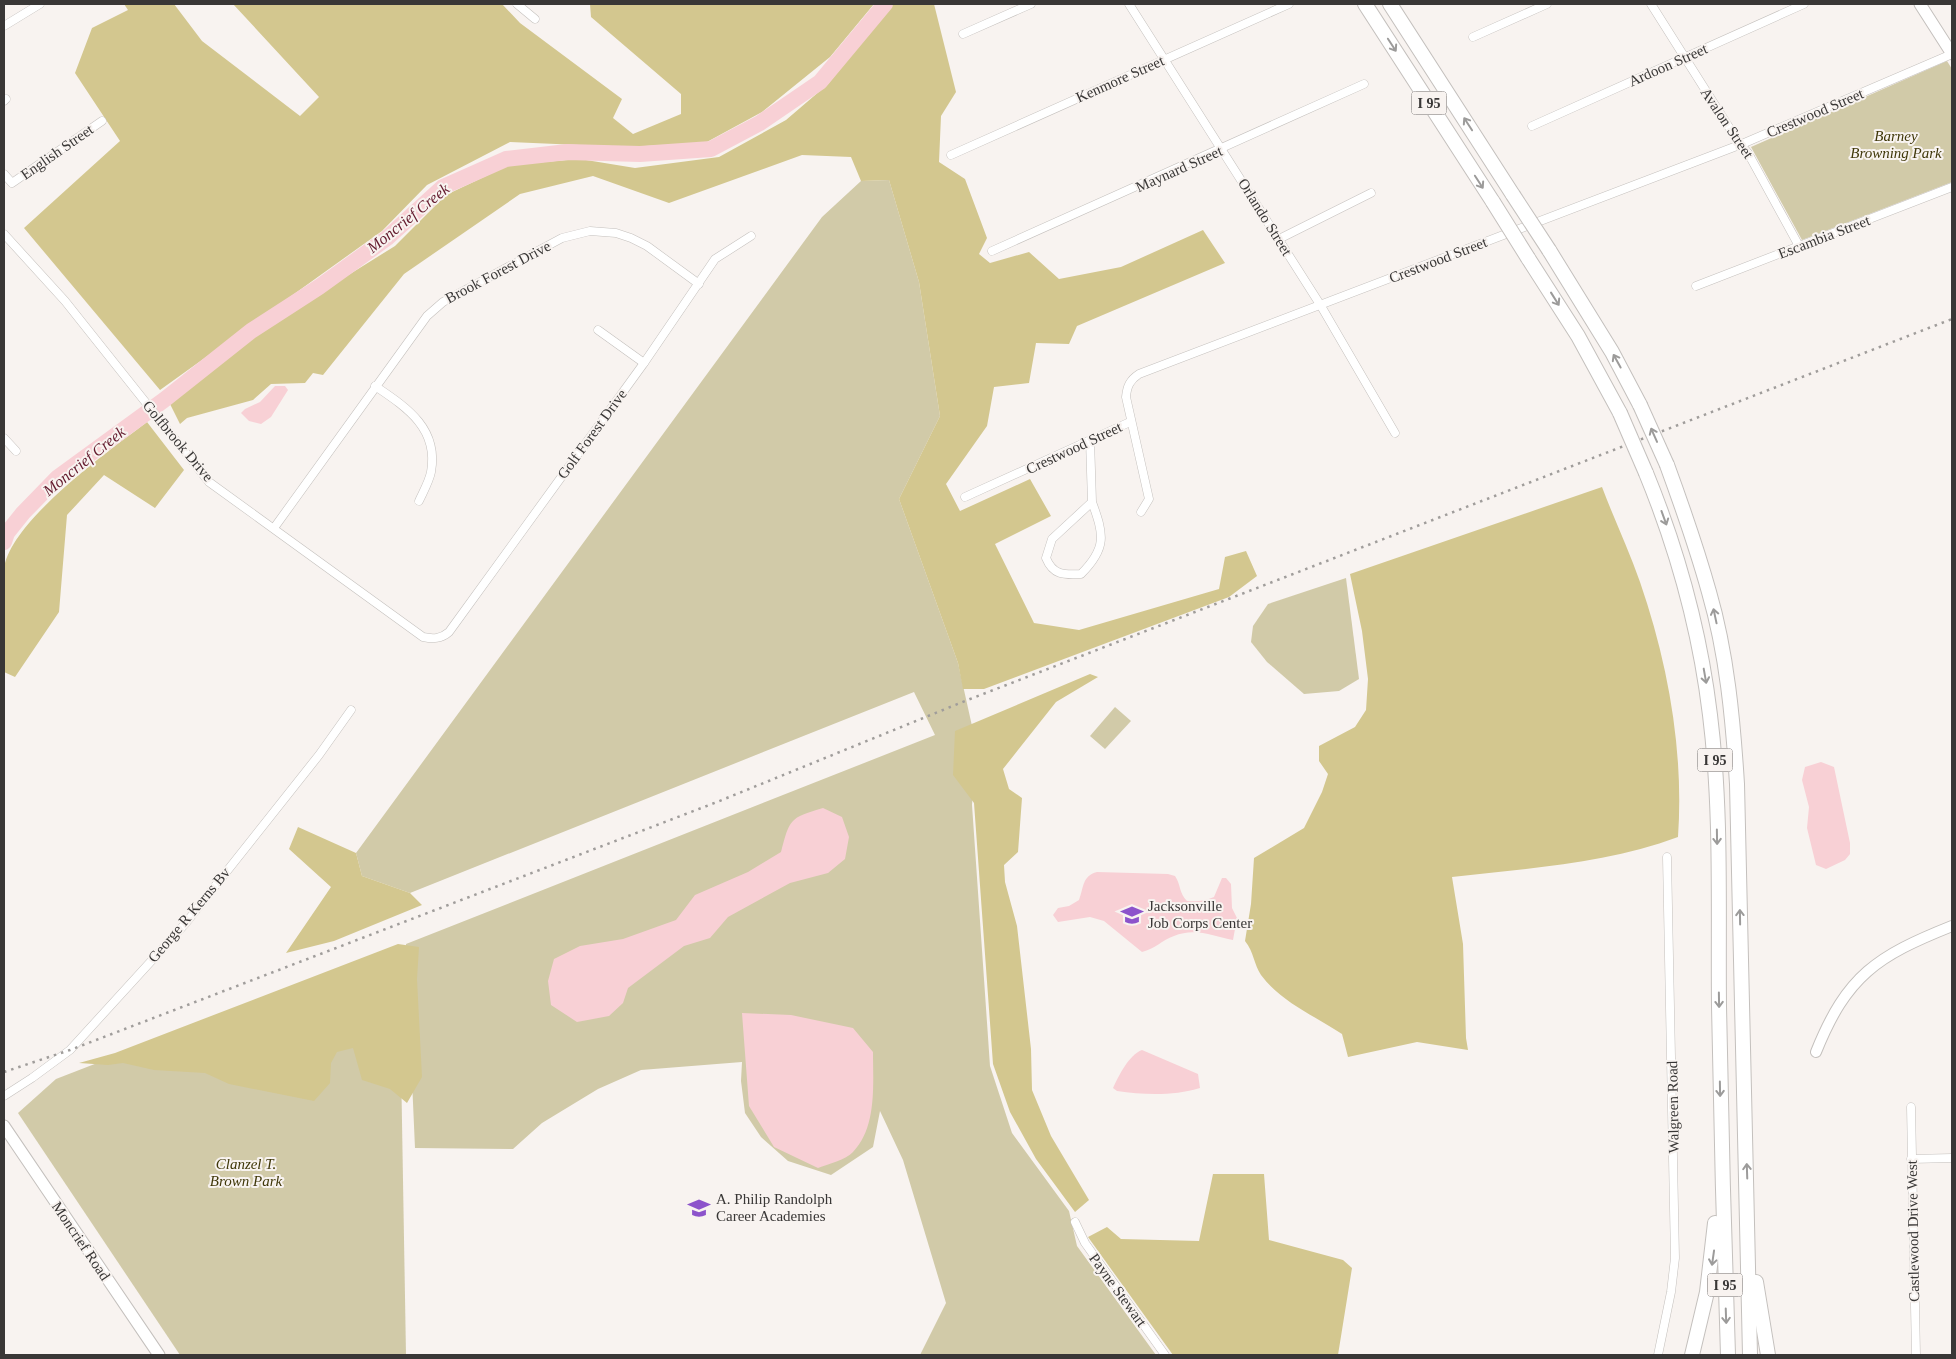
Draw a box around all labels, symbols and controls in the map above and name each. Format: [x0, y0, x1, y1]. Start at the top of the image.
one-way arrow [1387, 37, 1397, 51]
street label: Ardoon Street [1626, 40, 1711, 90]
street label: Kenmore Street [1074, 52, 1167, 106]
street label: Avalon Street [1697, 85, 1757, 162]
street label: Crestwood Street [1764, 85, 1867, 141]
road number: I 95 [1412, 92, 1446, 115]
one-way arrow [1462, 118, 1472, 132]
street label: English Street [18, 121, 97, 183]
park label: Barney Browning Park [1850, 128, 1942, 161]
street label: Maynard Street [1133, 142, 1225, 195]
one-way arrow [1475, 174, 1485, 188]
street label: Orlando Street [1235, 175, 1296, 259]
water label: Moncrief Creek [363, 179, 454, 258]
street label: Escambia Street [1776, 212, 1873, 262]
street label: Crestwood Street [1387, 234, 1490, 286]
street label: Brook Forest Drive [443, 237, 554, 306]
one-way arrow [1550, 292, 1560, 306]
one-way arrow [1612, 355, 1622, 369]
street label: Golf Forest Drive [554, 386, 630, 482]
street label: Golfbrook Drive [140, 397, 217, 485]
street label: Crestwood Street [1024, 418, 1125, 477]
water label: Moncrief Creek [39, 422, 130, 501]
one-way arrow [1648, 427, 1658, 442]
one-way arrow [1660, 510, 1669, 526]
one-way arrow [1710, 609, 1719, 625]
one-way arrow [1700, 667, 1710, 683]
road number: I 95 [1698, 748, 1732, 772]
one-way arrow [1712, 829, 1722, 845]
street label: George R Kerns Bv [145, 864, 234, 966]
place label: Jacksonville Job Corps Center [1148, 898, 1252, 931]
school or university icon: Jacksonville Job Corps Center [1119, 902, 1145, 928]
one-way arrow [1736, 909, 1745, 925]
one-way arrow [1714, 992, 1724, 1008]
street label: Walgreen Road [1664, 1060, 1682, 1153]
one-way arrow [1715, 1081, 1725, 1097]
park label: Clanzel T. Brown Park [210, 1156, 283, 1189]
street label: Castlewood Drive West [1904, 1159, 1922, 1302]
one-way arrow [1743, 1164, 1752, 1180]
place label: A. Philip Randolph Career Academies [716, 1191, 833, 1224]
school or university icon: A. Philip Randolph Career Academies [686, 1195, 712, 1221]
street label: Moncrief Road [49, 1199, 113, 1284]
street label: Payne Stewart [1086, 1250, 1150, 1330]
one-way arrow [1707, 1250, 1717, 1266]
road number: I 95 [1708, 1274, 1742, 1296]
one-way arrow [1722, 1308, 1731, 1324]

